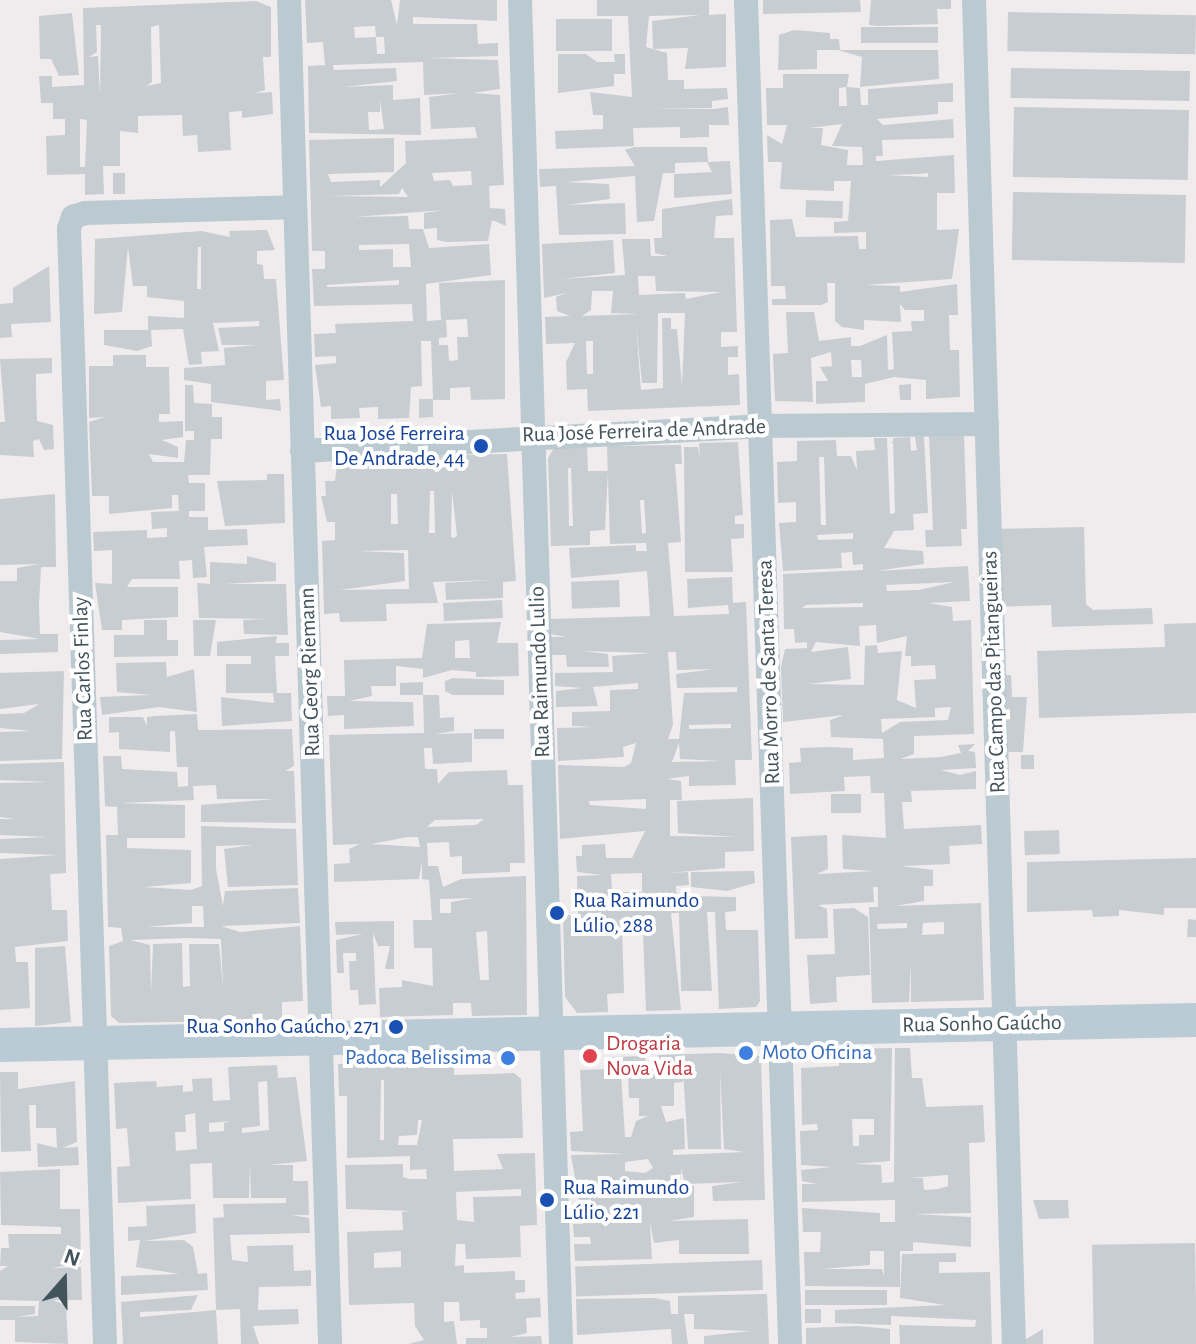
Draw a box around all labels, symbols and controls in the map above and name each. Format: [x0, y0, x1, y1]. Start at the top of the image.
street label: Rua José Ferreira de Andrade [522, 414, 766, 448]
place label: Rua José Ferreira De Andrade, 44 [324, 420, 465, 472]
marker: Rua José Ferreira De Andrade, 44 [472, 437, 490, 455]
street label: Rua Campo das Pitangueiras [977, 550, 1011, 794]
street label: Rua Morro de Santa Teresa [752, 559, 786, 785]
street label: Rua Raimundo Lulio [524, 586, 556, 758]
street label: Rua Georg Riemann [294, 587, 326, 757]
street label: Rua Carlos Finlay [67, 596, 99, 742]
place label: Rua Raimundo Lúlio, 288 [573, 887, 699, 938]
marker: Rua Raimundo Lúlio, 288 [548, 904, 566, 922]
street label: Rua Sonho Gaúcho [902, 1009, 1062, 1039]
place label: Rua Sonho Gaúcho, 271 [186, 1014, 380, 1040]
marker: Rua Sonho Gaúcho, 271 [387, 1018, 405, 1036]
place label: Drogaria Nova Vida [606, 1030, 693, 1082]
place label: Moto Oficina [762, 1040, 872, 1066]
marker: Moto Oficina [737, 1044, 755, 1062]
place label: Padoca Belissima [345, 1045, 492, 1071]
marker: Drogaria Nova Vida [581, 1047, 599, 1065]
marker: Padoca Belissima [499, 1049, 517, 1067]
place label: Rua Raimundo Lúlio, 221 [563, 1174, 689, 1226]
marker: Rua Raimundo Lúlio, 221 [538, 1191, 556, 1209]
north arrow [24, 1240, 104, 1320]
text: N [61, 1244, 83, 1270]

